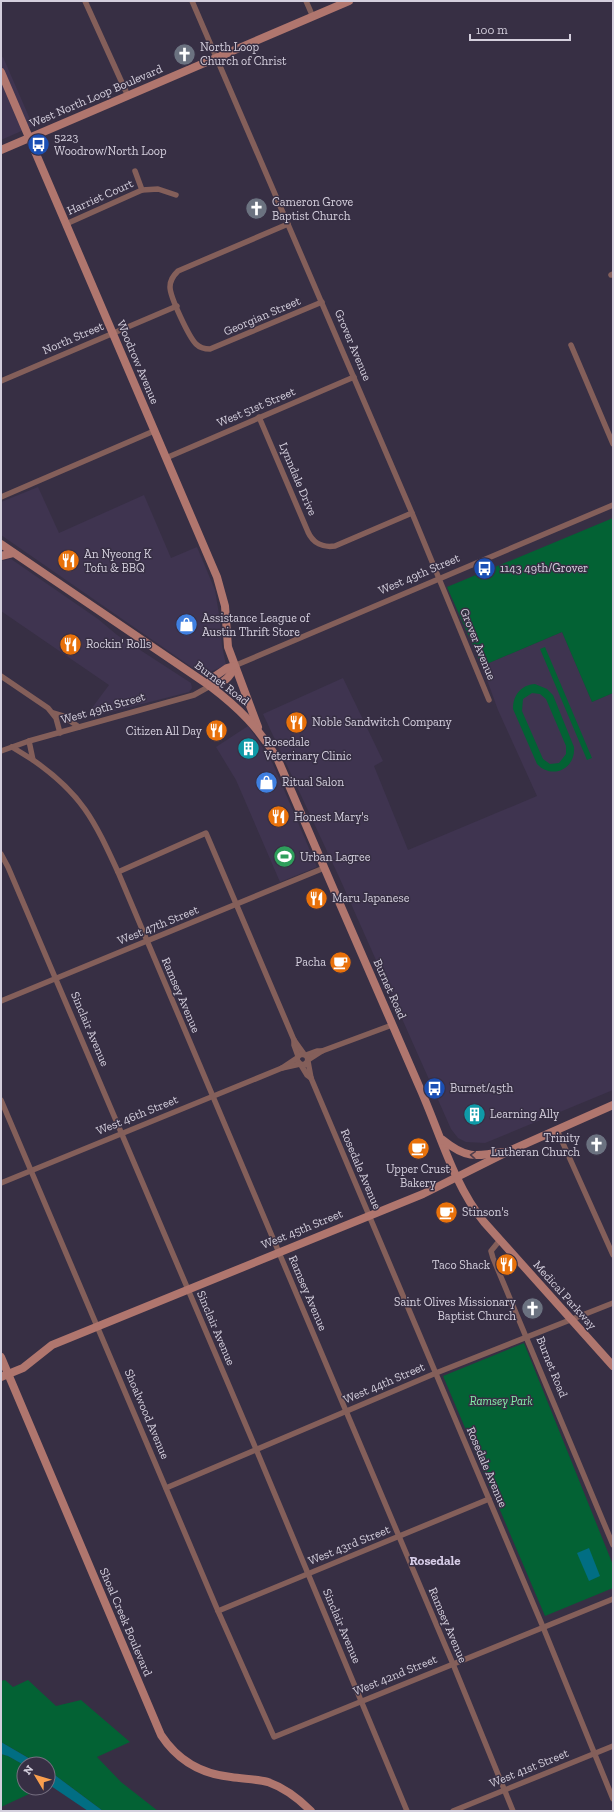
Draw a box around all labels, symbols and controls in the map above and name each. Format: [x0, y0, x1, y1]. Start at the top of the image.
scale bar [470, 16, 570, 42]
text: 100 m [476, 23, 508, 37]
place label: North Loop Church of Christ [200, 40, 287, 68]
church icon: North Loop Church of Christ [171, 41, 197, 67]
street label: West North Loop Boulevard [28, 62, 165, 130]
place label: 5223 Woodrow/North Loop [54, 130, 167, 158]
bus stop icon: 5223 Woodrow/North Loop [26, 131, 52, 157]
street label: Harriet Court [65, 176, 136, 218]
place label: Cameron Grove Baptist Church [272, 195, 354, 223]
church icon: Cameron Grove Baptist Church [243, 196, 269, 222]
street label: Georgian Street [221, 293, 303, 338]
street label: Grover Avenue [332, 307, 374, 383]
street label: Woodrow Avenue [114, 318, 162, 406]
street label: North Street [40, 319, 106, 357]
street label: West 51st Street [215, 384, 298, 430]
street label: Lynndale Drive [276, 440, 320, 518]
place label: An Nyeong K Tofu & BBQ [84, 547, 152, 575]
restaurant icon: An Nyeong K Tofu & BBQ [56, 548, 82, 574]
street label: West 49th Street [376, 550, 462, 597]
bus stop icon: 1143 49th/Grover [471, 555, 497, 581]
place label: 1143 49th/Grover [500, 561, 588, 575]
street label: Grover Avenue [457, 606, 499, 682]
place label: Assistance League of Austin Thrift Store [202, 611, 311, 639]
shop icon: Assistance League of Austin Thrift Store [173, 612, 199, 638]
restaurant icon: Rockin' Rolls [57, 631, 83, 657]
place label: Rockin' Rolls [86, 637, 151, 651]
street label: Burnet Road [192, 658, 252, 708]
street label: West 49th Street [59, 689, 147, 727]
restaurant icon: Noble Sandwitch Company [284, 709, 310, 735]
place label: Noble Sandwitch Company [312, 715, 452, 729]
restaurant icon: Citizen All Day [204, 718, 230, 744]
place label: Citizen All Day [126, 724, 203, 738]
place label: Rosedale Veterinary Clinic [263, 735, 352, 763]
building icon: Rosedale Veterinary Clinic [236, 736, 262, 762]
shop icon: Ritual Salon [253, 769, 279, 795]
place label: Ritual Salon [282, 775, 344, 789]
restaurant icon: Honest Mary's [266, 804, 292, 830]
place label: Honest Mary's [294, 810, 369, 824]
sports icon: Urban Lagree [272, 844, 298, 870]
place label: Urban Lagree [300, 850, 371, 864]
restaurant icon: Maru Japanese [303, 885, 329, 911]
place label: Maru Japanese [332, 891, 410, 905]
street label: West 47th Street [115, 902, 201, 948]
cafe icon: Pacha [328, 949, 354, 975]
street label: Ramsey Avenue [159, 955, 203, 1035]
place label: Pacha [295, 955, 326, 969]
street label: Burnet Road [370, 957, 410, 1022]
street label: Sinclair Avenue [68, 990, 112, 1069]
bus stop icon: Burnet/45th [422, 1075, 448, 1101]
place label: Burnet/45th [450, 1081, 514, 1095]
street label: West 46th Street [94, 1092, 180, 1138]
building icon: Learning Ally [462, 1101, 488, 1127]
place label: Learning Ally [490, 1107, 560, 1121]
street label: Rosedale Avenue [338, 1127, 384, 1212]
place label: Trinity Lutheran Church [491, 1131, 581, 1159]
church icon: Trinity Lutheran Church [583, 1132, 609, 1158]
cafe icon: Upper Crust Bakery [405, 1135, 431, 1161]
one-way arrow [470, 1151, 476, 1160]
place label: Upper Crust Bakery [386, 1162, 451, 1190]
cafe icon: Stinson's [434, 1199, 460, 1225]
place label: Stinson's [462, 1205, 509, 1219]
street label: West 45th Street [259, 1206, 345, 1252]
restaurant icon: Taco Shack [493, 1252, 519, 1278]
street label: Ramsey Avenue [286, 1253, 330, 1333]
place label: Taco Shack [432, 1258, 491, 1272]
street label: Medical Parkway [530, 1258, 600, 1333]
street label: Sinclair Avenue [194, 1289, 238, 1368]
place label: Saint Olives Missionary Baptist Church [394, 1295, 517, 1323]
church icon: Saint Olives Missionary Baptist Church [519, 1296, 545, 1322]
street label: Burnet Road [533, 1334, 571, 1400]
street label: West 44th Street [341, 1359, 427, 1406]
street label: Shoalwood Avenue [122, 1367, 172, 1461]
park label: Ramsey Park [469, 1394, 533, 1408]
street label: Rosedale Avenue [464, 1425, 510, 1510]
street label: West 43rd Street [306, 1522, 392, 1568]
district label: Rosedale [409, 1553, 461, 1568]
street label: Shoal Creek Boulevard [97, 1566, 155, 1679]
street label: Ramsey Avenue [426, 1585, 470, 1665]
street label: Sinclair Avenue [320, 1587, 364, 1666]
street label: West 42nd Street [351, 1652, 439, 1698]
street label: West 41st Street [487, 1746, 571, 1790]
north arrow [16, 1756, 56, 1796]
text: N [21, 1762, 37, 1777]

